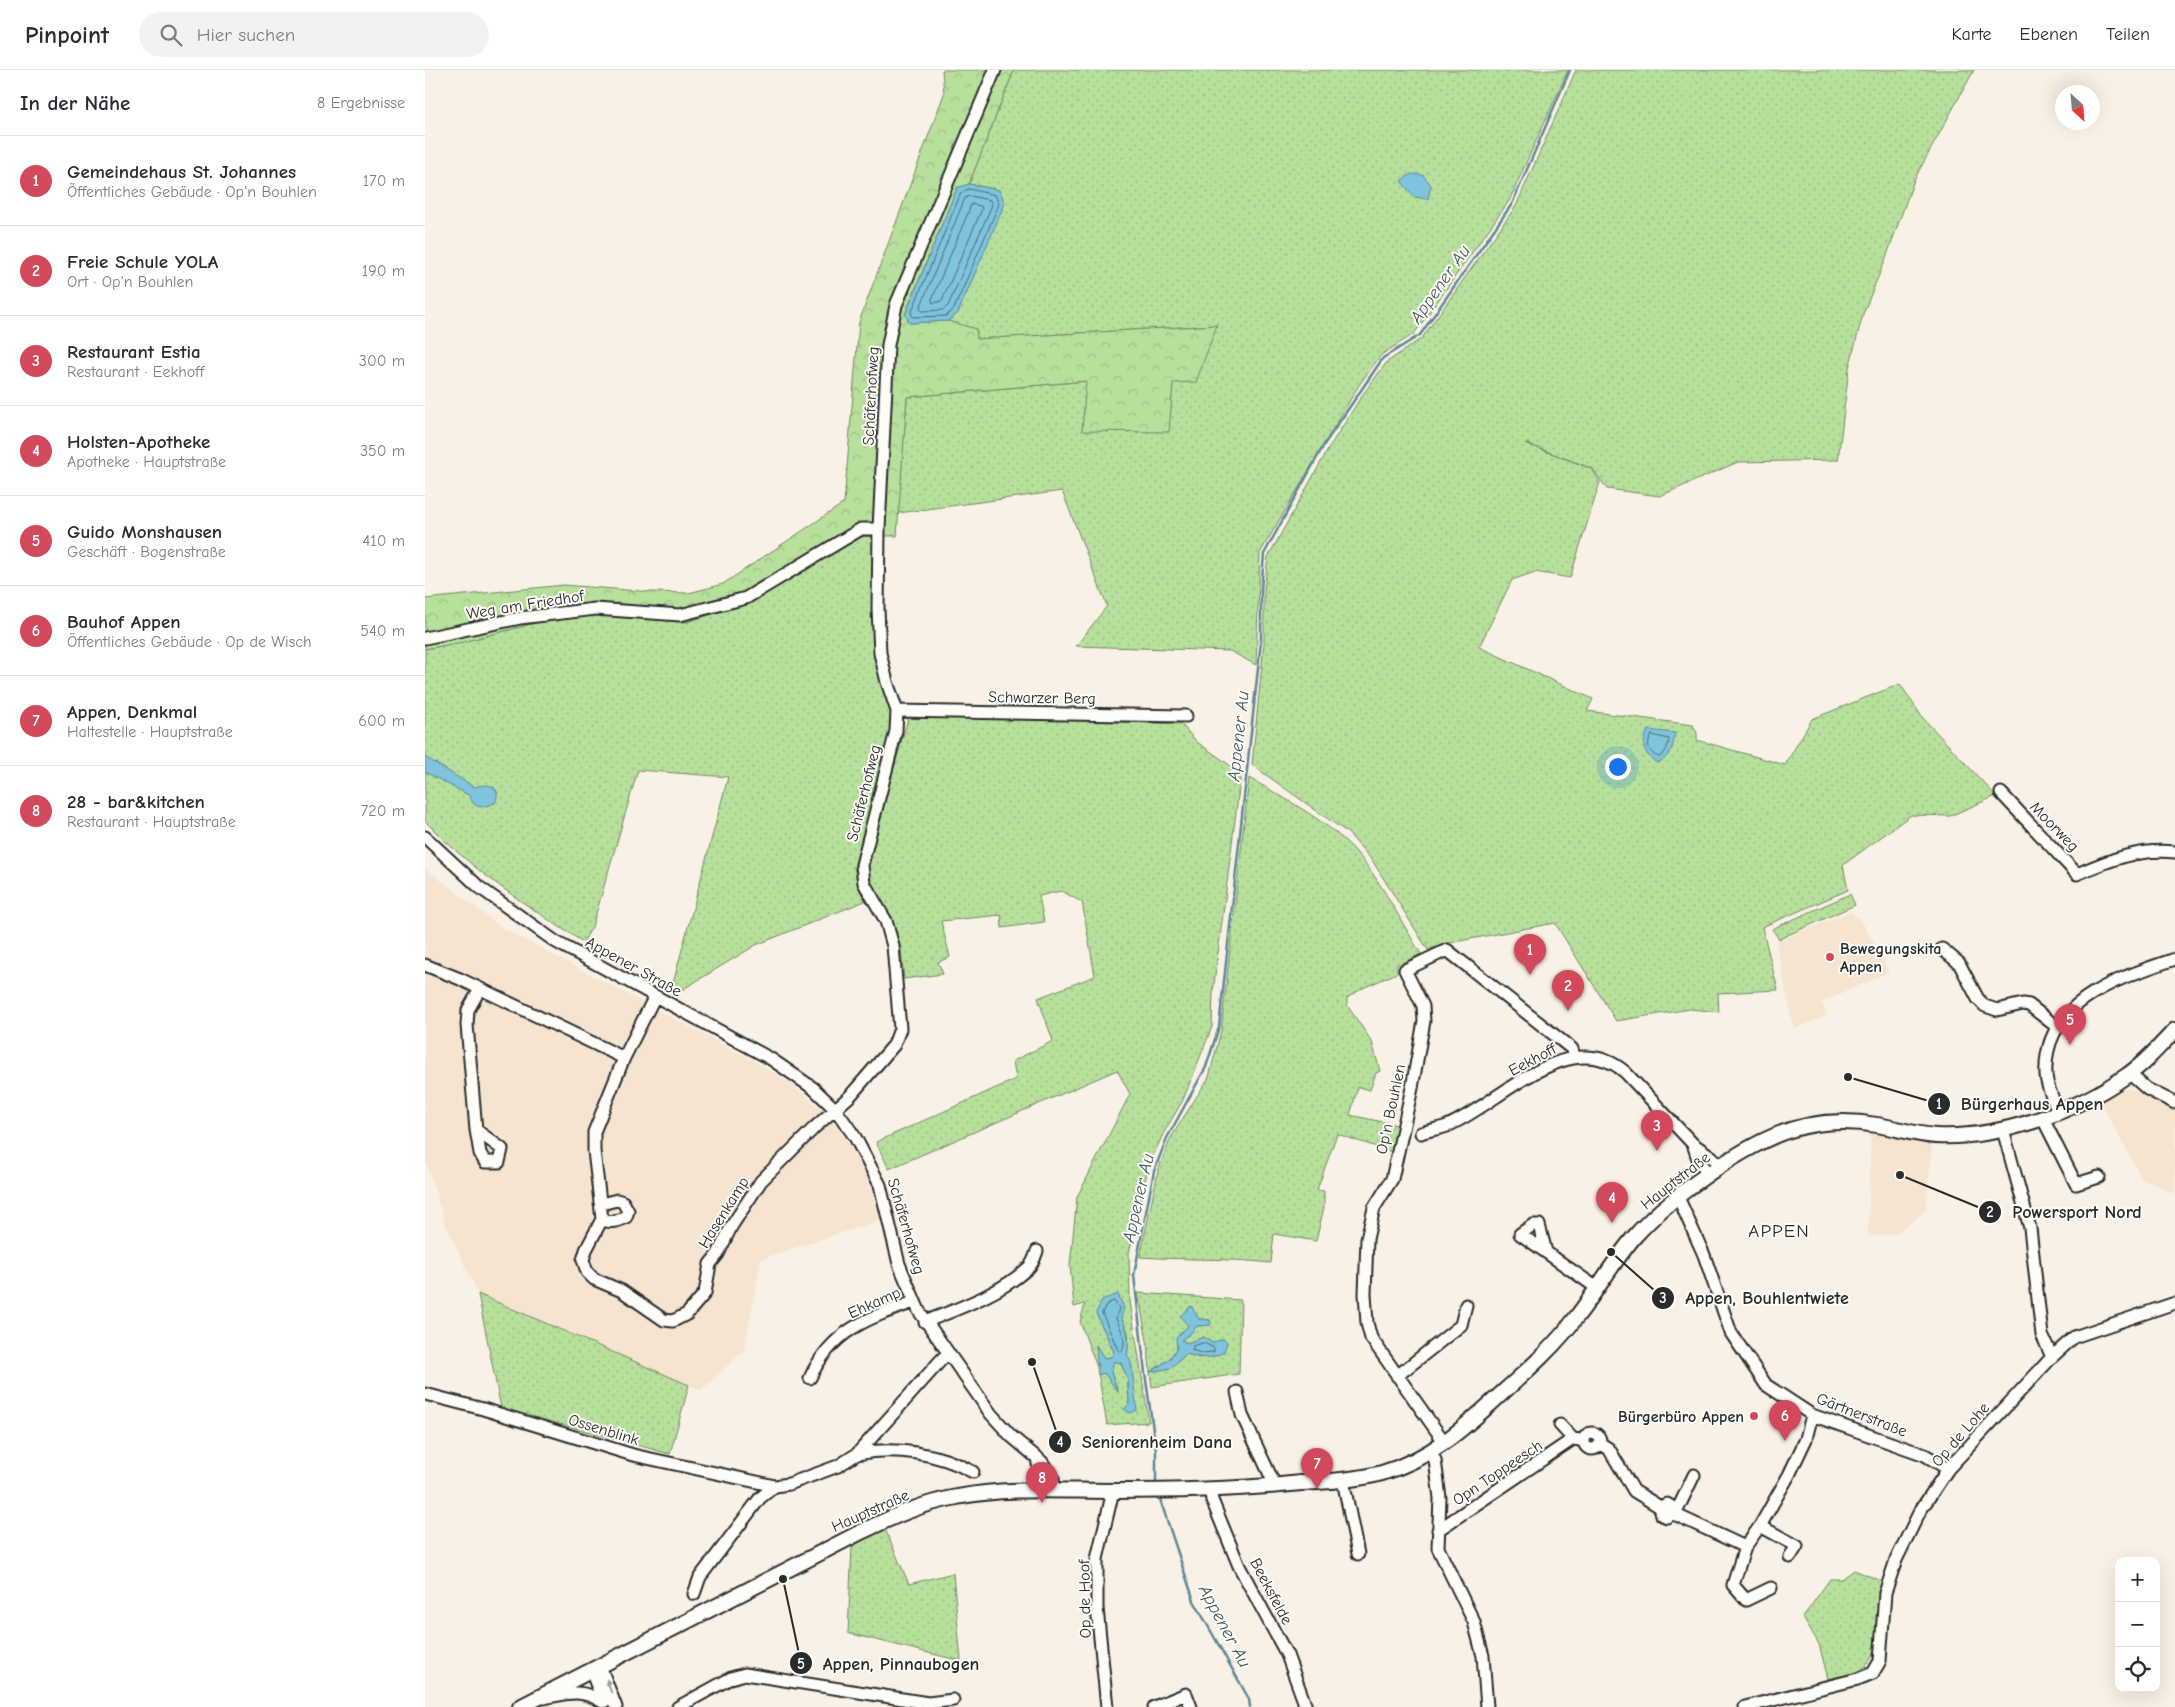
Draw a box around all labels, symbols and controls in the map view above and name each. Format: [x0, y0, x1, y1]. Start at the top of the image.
search box [139, 12, 489, 57]
text: Pinpoint [25, 21, 109, 49]
icon: search [157, 21, 185, 49]
text: Hier suchen [197, 24, 295, 46]
text: Karte [1951, 24, 1992, 45]
text: Ebenen [2020, 24, 2078, 45]
text: Teilen [2106, 24, 2150, 45]
north arrow [2055, 85, 2100, 130]
text: In der Nähe [20, 91, 130, 115]
text: 8 Ergebnisse [317, 94, 405, 112]
text: Gemeindehaus St. Johannes [67, 161, 296, 183]
text: 1 [33, 172, 39, 190]
text: 170 m [363, 172, 405, 190]
text: Öffentliches Gebäude · Op'n Bouhlen [67, 183, 317, 201]
water label: Appener Au [1405, 241, 1475, 328]
text: Freie Schule YOLA [67, 251, 218, 273]
text: 2 [32, 262, 40, 280]
text: 190 m [362, 262, 405, 280]
text: Ort · Op'n Bouhlen [67, 273, 193, 291]
text: Restaurant Estia [67, 341, 201, 363]
street label: Schäferhofweg [859, 346, 883, 446]
text: 3 [32, 352, 40, 370]
text: 300 m [359, 352, 405, 370]
text: Restaurant · Eekhoff [67, 363, 204, 381]
text: Holsten-Apotheke [67, 431, 210, 453]
text: 4 [32, 442, 40, 460]
text: 350 m [360, 442, 405, 460]
text: Apotheke · Hauptstraße [67, 453, 226, 471]
text: Guido Monshausen [67, 521, 222, 543]
text: 5 [32, 532, 40, 550]
text: 410 m [363, 532, 405, 550]
text: Geschäft · Bogenstraße [67, 543, 226, 561]
street label: Weg am Friedhof [465, 587, 587, 623]
text: Bauhof Appen [67, 611, 181, 633]
text: 6 [32, 622, 40, 640]
text: 540 m [360, 622, 405, 640]
text: Öffentliches Gebäude · Op de Wisch [67, 633, 312, 651]
street label: Schwarzer Berg [988, 688, 1096, 708]
water label: Appener Au [1223, 690, 1254, 783]
text: Appen, Denkmal [67, 701, 197, 723]
text: 7 [32, 712, 40, 730]
text: 600 m [358, 712, 405, 730]
text: Haltestelle · Hauptstraße [67, 723, 233, 741]
street label: Schäferhofweg [843, 743, 885, 844]
your location [1605, 754, 1631, 780]
text: 28 - bar&kitchen [67, 791, 205, 813]
street label: Moorweg [2026, 798, 2082, 855]
text: 8 [32, 802, 40, 820]
text: 720 m [361, 802, 405, 820]
text: Restaurant · Hauptstraße [67, 813, 236, 831]
street label: Appener Straße [582, 933, 685, 1001]
pin: 1 [1514, 934, 1546, 975]
place label: Bewegungskita Appen [1840, 940, 1941, 976]
marker: Bewegungskita Appen [1824, 951, 1836, 963]
pin: 2 [1552, 970, 1584, 1011]
pin: 5 [2054, 1004, 2086, 1045]
street label: Eekhoff [1506, 1039, 1561, 1080]
street label: Op'n Bouhlen [1373, 1063, 1409, 1156]
callout: Bürgerhaus Appen [1926, 1087, 2113, 1120]
text: Bürgerhaus Appen [1961, 1094, 2103, 1115]
text: 1 [1936, 1095, 1942, 1113]
pin: 3 [1641, 1110, 1673, 1151]
street label: Hauptstraße [1637, 1148, 1714, 1213]
water label: Appener Au [1118, 1151, 1159, 1246]
street label: Hasenkamp [695, 1174, 753, 1252]
street label: Schäferhofweg [884, 1176, 928, 1276]
pin: 4 [1596, 1182, 1628, 1223]
callout: Powersport Nord [1977, 1195, 2152, 1228]
text: Powersport Nord [2012, 1202, 2142, 1223]
text: 2 [1986, 1203, 1994, 1221]
district label: APPEN [1748, 1220, 1810, 1242]
callout: Appen, Bouhlentwiete [1651, 1282, 1859, 1315]
street label: Ehkamp [845, 1283, 903, 1322]
text: Appen, Bouhlentwiete [1685, 1288, 1849, 1309]
text: 3 [1659, 1289, 1667, 1307]
street label: Gärtnerstraße [1814, 1389, 1910, 1441]
street label: Op de Lohe [1928, 1399, 1993, 1470]
pin: 6 [1769, 1400, 1801, 1441]
place label: Bürgerbüro Appen [1618, 1408, 1744, 1426]
marker: Bürgerbüro Appen [1748, 1410, 1760, 1422]
street label: Ossenblink [566, 1411, 641, 1449]
callout: Seniorenheim Dana [1047, 1425, 1242, 1458]
text: Seniorenheim Dana [1082, 1432, 1232, 1453]
text: 4 [1056, 1433, 1064, 1451]
street label: Opn Toppeesch [1449, 1436, 1546, 1509]
pin: 7 [1301, 1448, 1333, 1489]
pin: 8 [1026, 1462, 1058, 1503]
street label: Hauptstraße [829, 1486, 912, 1536]
street label: Beeksfelde [1246, 1555, 1296, 1628]
map controls [2115, 1557, 2160, 1692]
button: + [2115, 1557, 2160, 1602]
street label: Op de Hoof [1075, 1558, 1095, 1639]
water label: Appener Au [1193, 1580, 1255, 1671]
button: − [2115, 1602, 2160, 1647]
callout: Appen, Pinnaubogen [788, 1647, 990, 1680]
button: locate [2115, 1647, 2160, 1692]
text: Appen, Pinnaubogen [823, 1654, 979, 1675]
text: 5 [797, 1655, 805, 1673]
one-way arrow [605, 1679, 612, 1694]

